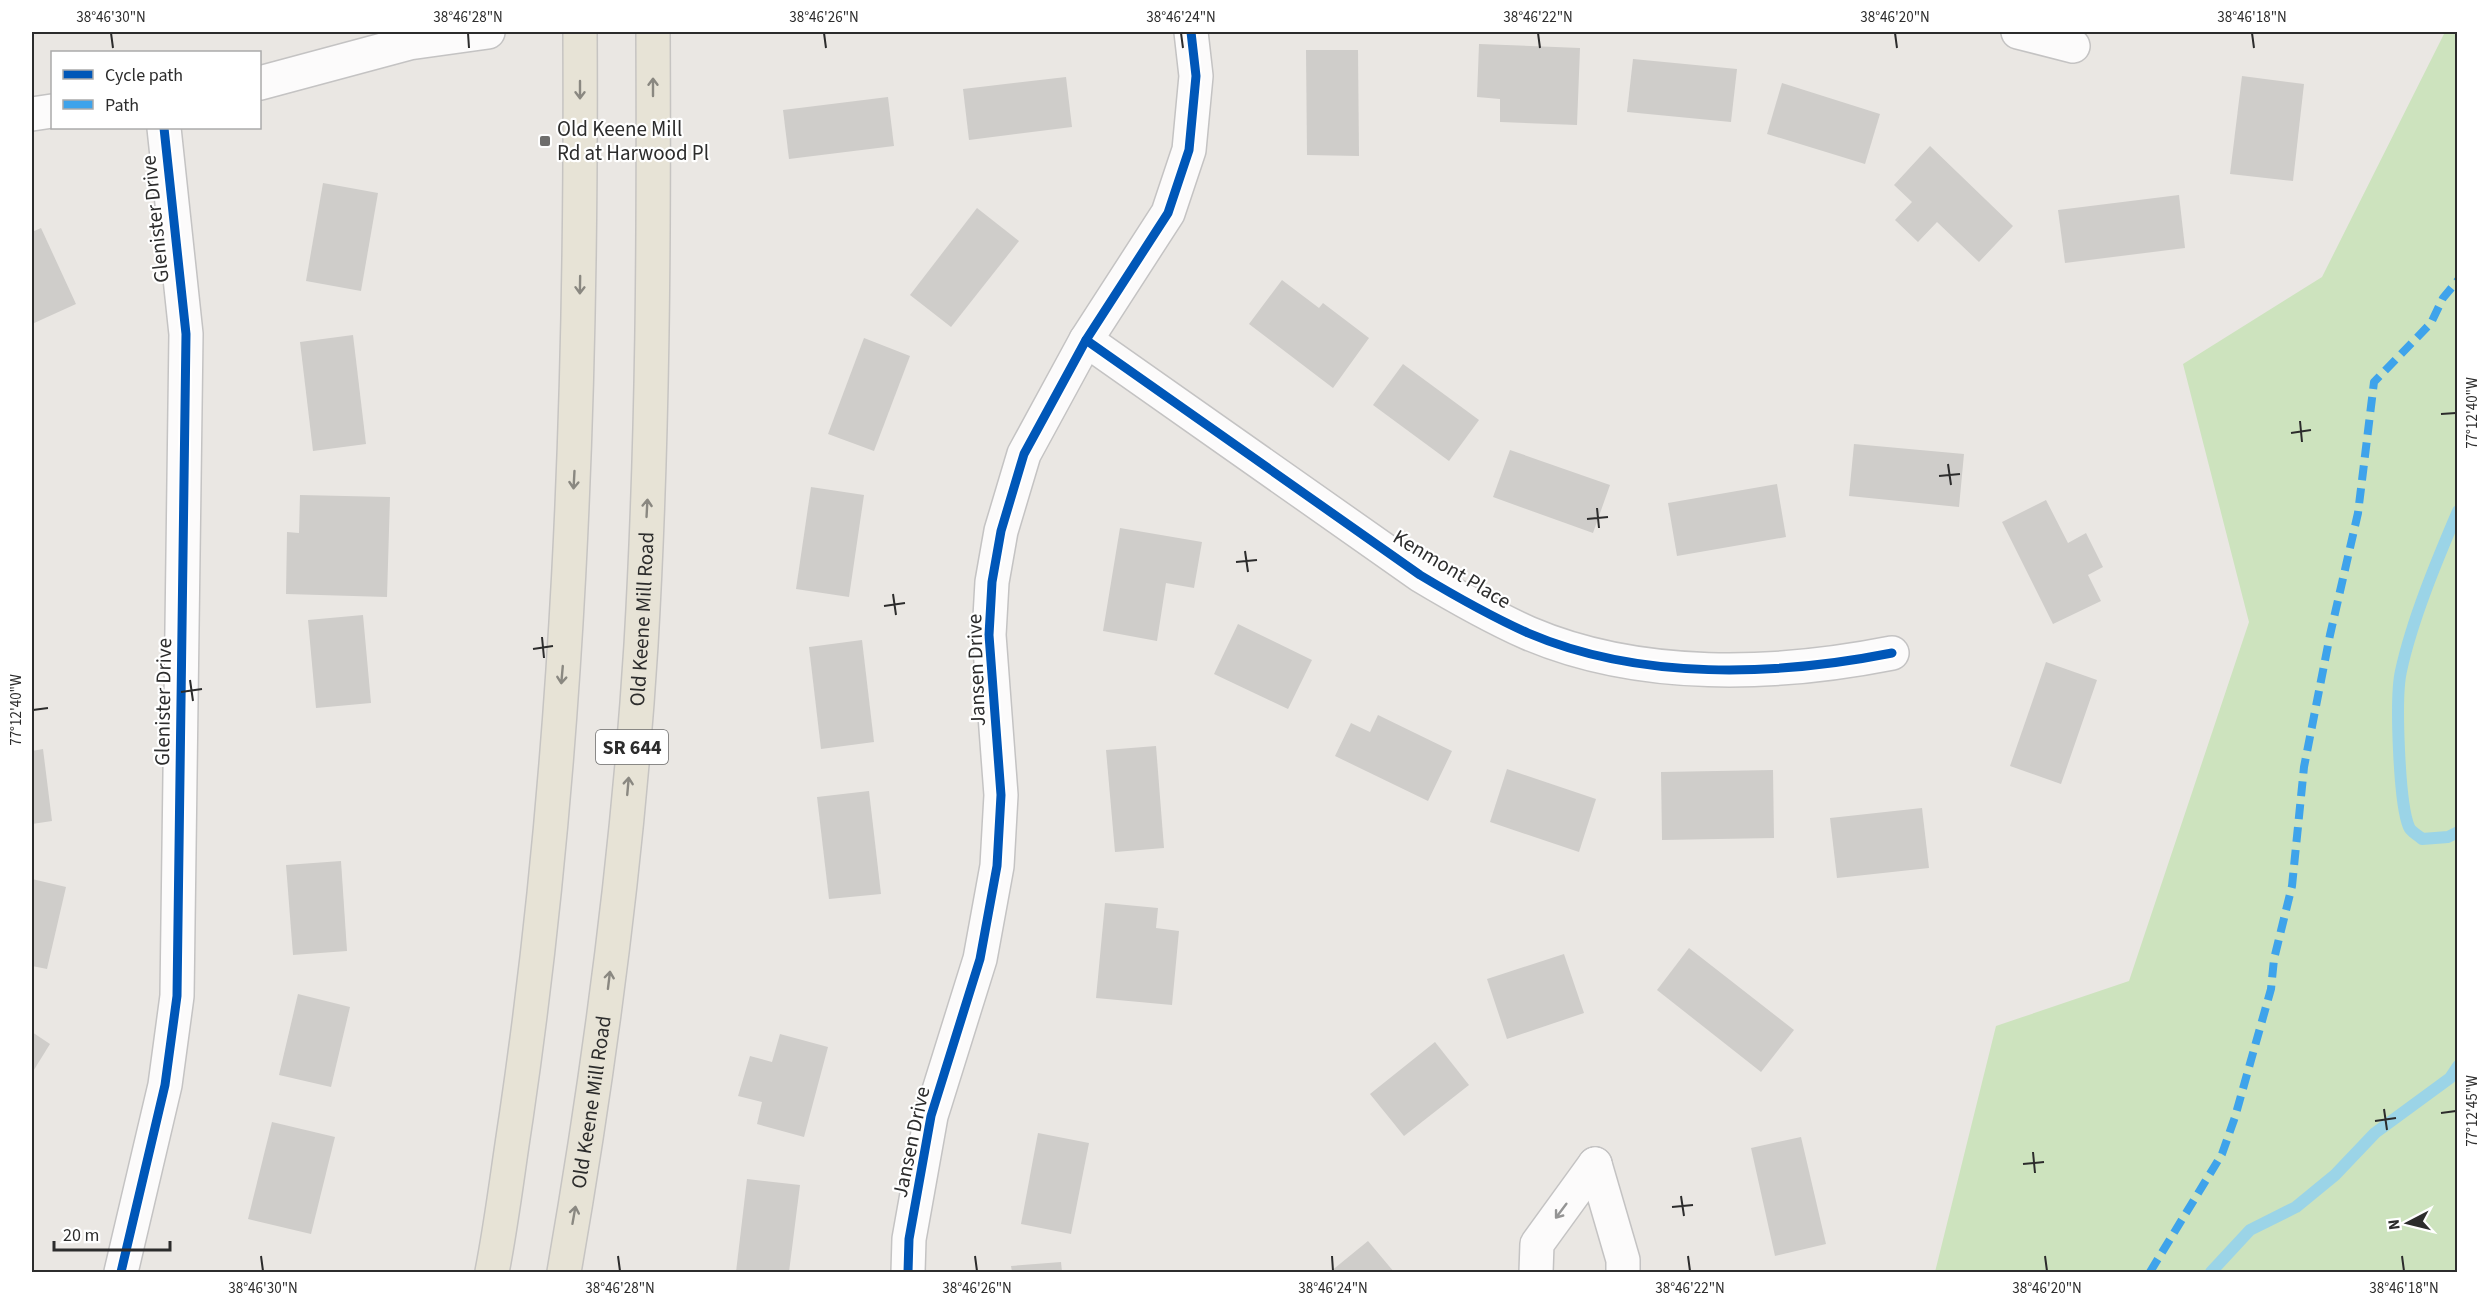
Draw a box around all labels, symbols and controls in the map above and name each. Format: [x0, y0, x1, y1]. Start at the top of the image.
text: 38°46'30"N [76, 7, 146, 28]
text: 38°46'28"N [433, 7, 503, 28]
text: 38°46'26"N [789, 7, 859, 28]
text: 38°46'24"N [1146, 7, 1216, 28]
text: 38°46'22"N [1503, 7, 1573, 28]
text: 38°46'20"N [1860, 7, 1930, 28]
text: 38°46'18"N [2217, 7, 2287, 28]
legend [51, 51, 261, 129]
text: Cycle path [105, 63, 183, 88]
one-way arrow [648, 78, 659, 98]
one-way arrow [574, 79, 586, 99]
text: Path [105, 93, 139, 118]
place label: Old Keene Mill Rd at Harwood Pl [557, 114, 709, 168]
marker: Old Keene Mill Rd at Harwood Pl [538, 134, 552, 148]
street label: Glenister Drive [133, 154, 177, 284]
one-way arrow [574, 274, 586, 294]
text: 77°12'40"W [2462, 377, 2483, 449]
one-way arrow [568, 469, 579, 489]
one-way arrow [641, 499, 652, 519]
street label: Kenmont Place [1387, 522, 1517, 616]
street label: Old Keene Mill Road [622, 531, 662, 707]
street label: Jansen Drive [959, 613, 993, 727]
street label: Glenister Drive [147, 638, 179, 766]
one-way arrow [556, 664, 567, 684]
text: 77°12'40"W [6, 674, 27, 746]
road number: SR 644 [596, 730, 668, 764]
one-way arrow [623, 777, 634, 797]
one-way arrow [603, 971, 614, 991]
street label: Old Keene Mill Road [563, 1014, 619, 1191]
text: 77°12'45"W [2462, 1075, 2483, 1147]
street label: Jansen Drive [885, 1084, 937, 1200]
north arrow [2378, 1193, 2438, 1253]
one-way arrow [1554, 1203, 1567, 1219]
one-way arrow [569, 1205, 580, 1225]
scale bar [54, 1214, 170, 1252]
text: N [2383, 1218, 2406, 1231]
text: 20 m [63, 1223, 99, 1248]
text: 38°46'30"N [228, 1278, 298, 1299]
text: 38°46'28"N [585, 1278, 655, 1299]
text: 38°46'26"N [942, 1278, 1012, 1299]
text: 38°46'24"N [1298, 1278, 1368, 1299]
text: 38°46'22"N [1655, 1278, 1725, 1299]
text: 38°46'20"N [2012, 1278, 2082, 1299]
text: 38°46'18"N [2369, 1278, 2439, 1299]

